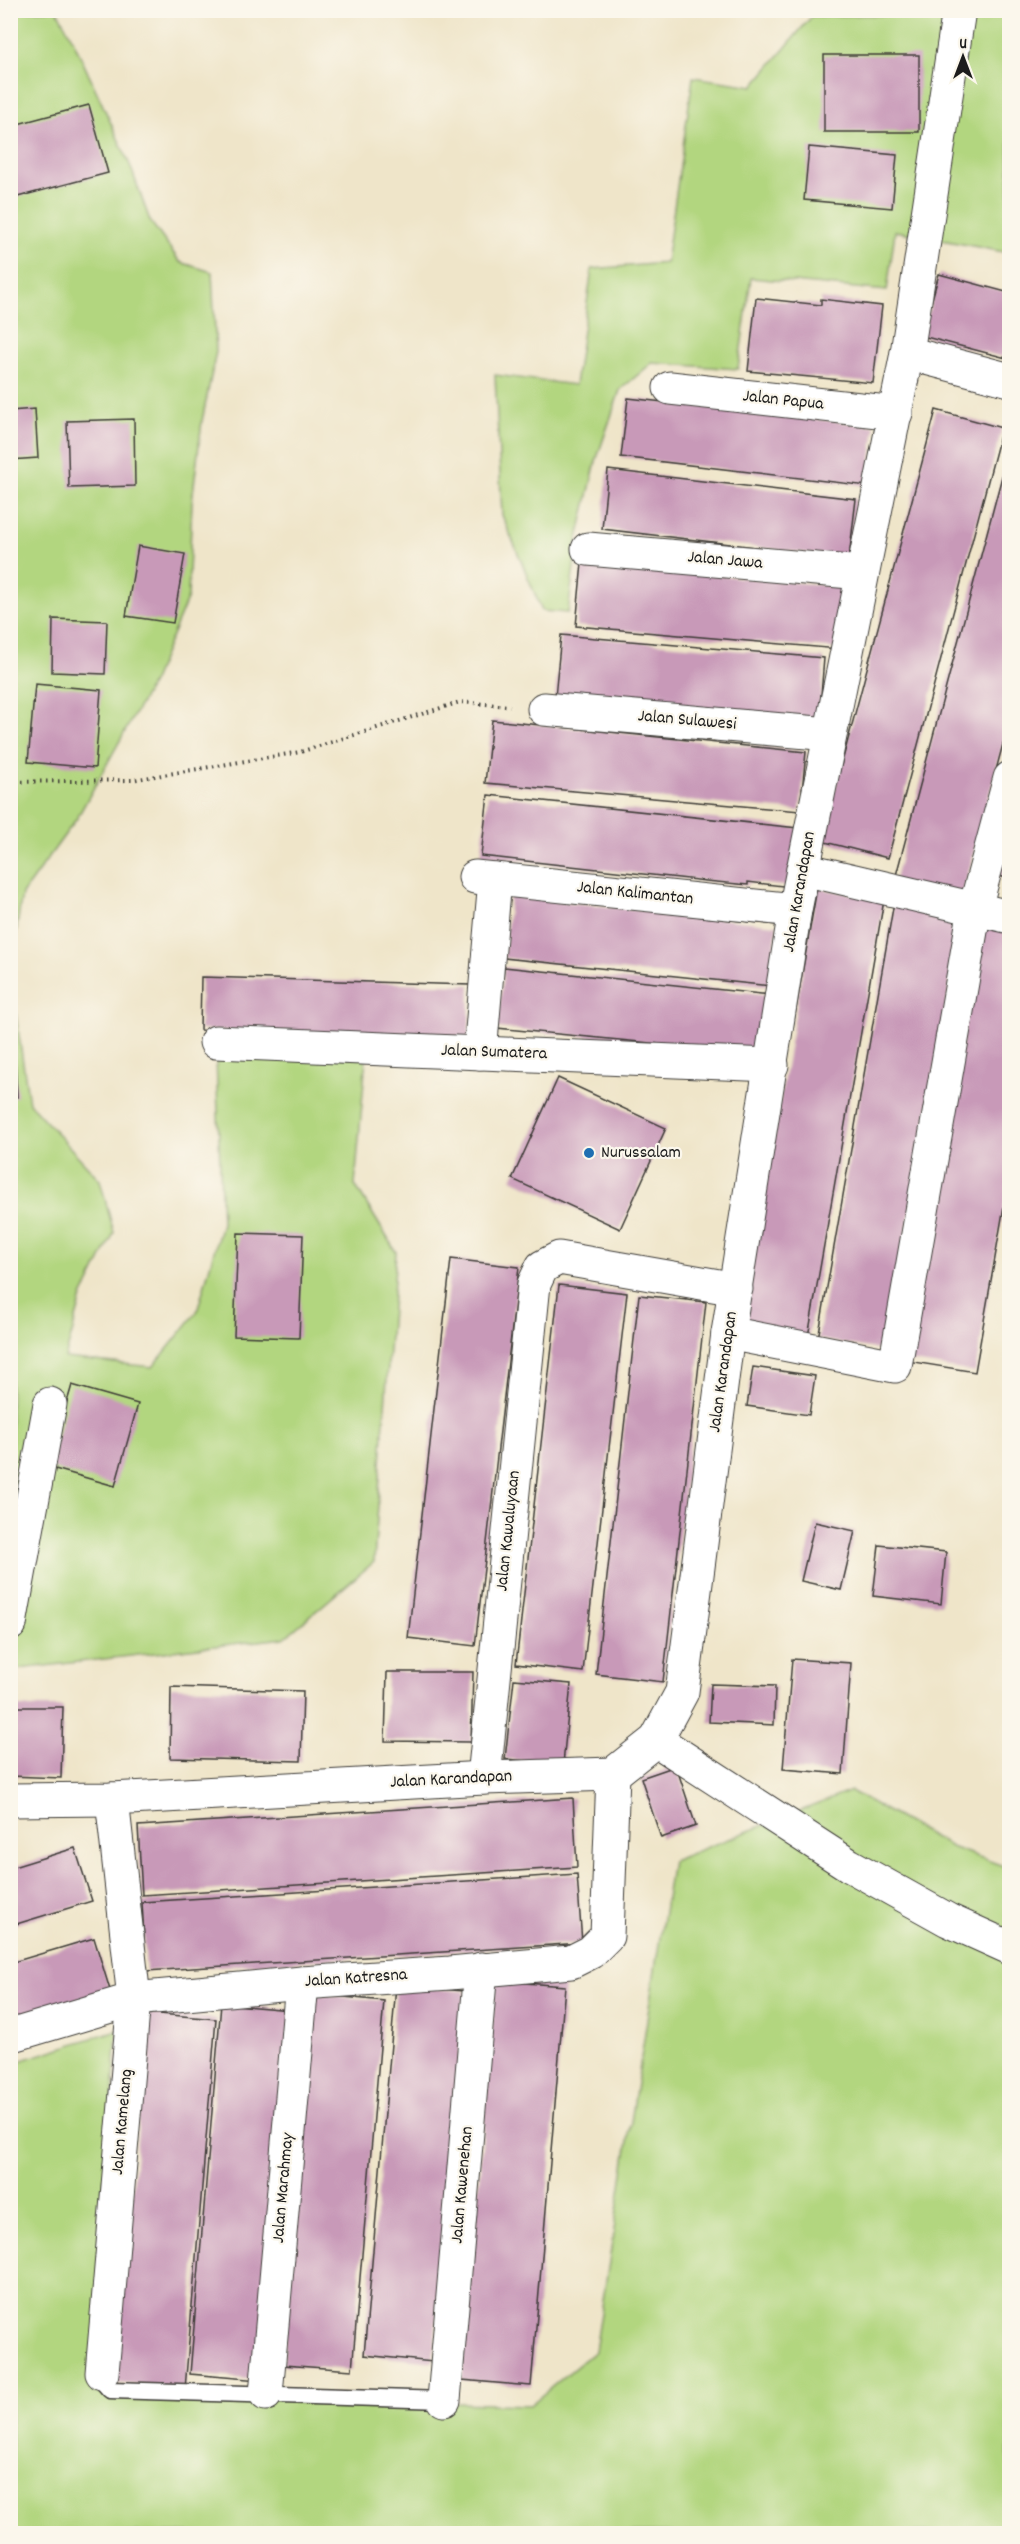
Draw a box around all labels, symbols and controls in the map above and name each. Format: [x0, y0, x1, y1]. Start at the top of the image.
north arrow [933, 27, 993, 87]
text: U [959, 33, 967, 56]
street label: Jalan Papua [741, 384, 825, 418]
street label: Jalan Jawa [686, 545, 764, 577]
street label: Jalan Sulawesi [637, 704, 737, 738]
street label: Jalan Karandapan [777, 830, 823, 954]
street label: Jalan Kalimantan [575, 875, 695, 913]
street label: Jalan Sumatera [440, 1039, 548, 1067]
place label: Nurussalam [601, 1141, 681, 1166]
marker: Nurussalam [582, 1146, 596, 1160]
street label: Jalan Karandapan [703, 1310, 745, 1434]
street label: Jalan Kawaluyaan [490, 1469, 528, 1593]
street label: Jalan Karandapan [389, 1764, 513, 1796]
street label: Jalan Katresna [304, 1963, 409, 1995]
street label: Jalan Kamelang [106, 2068, 140, 2176]
street label: Jalan Kawenehan [445, 2125, 481, 2245]
street label: Jalan Marahmay [267, 2131, 301, 2244]

